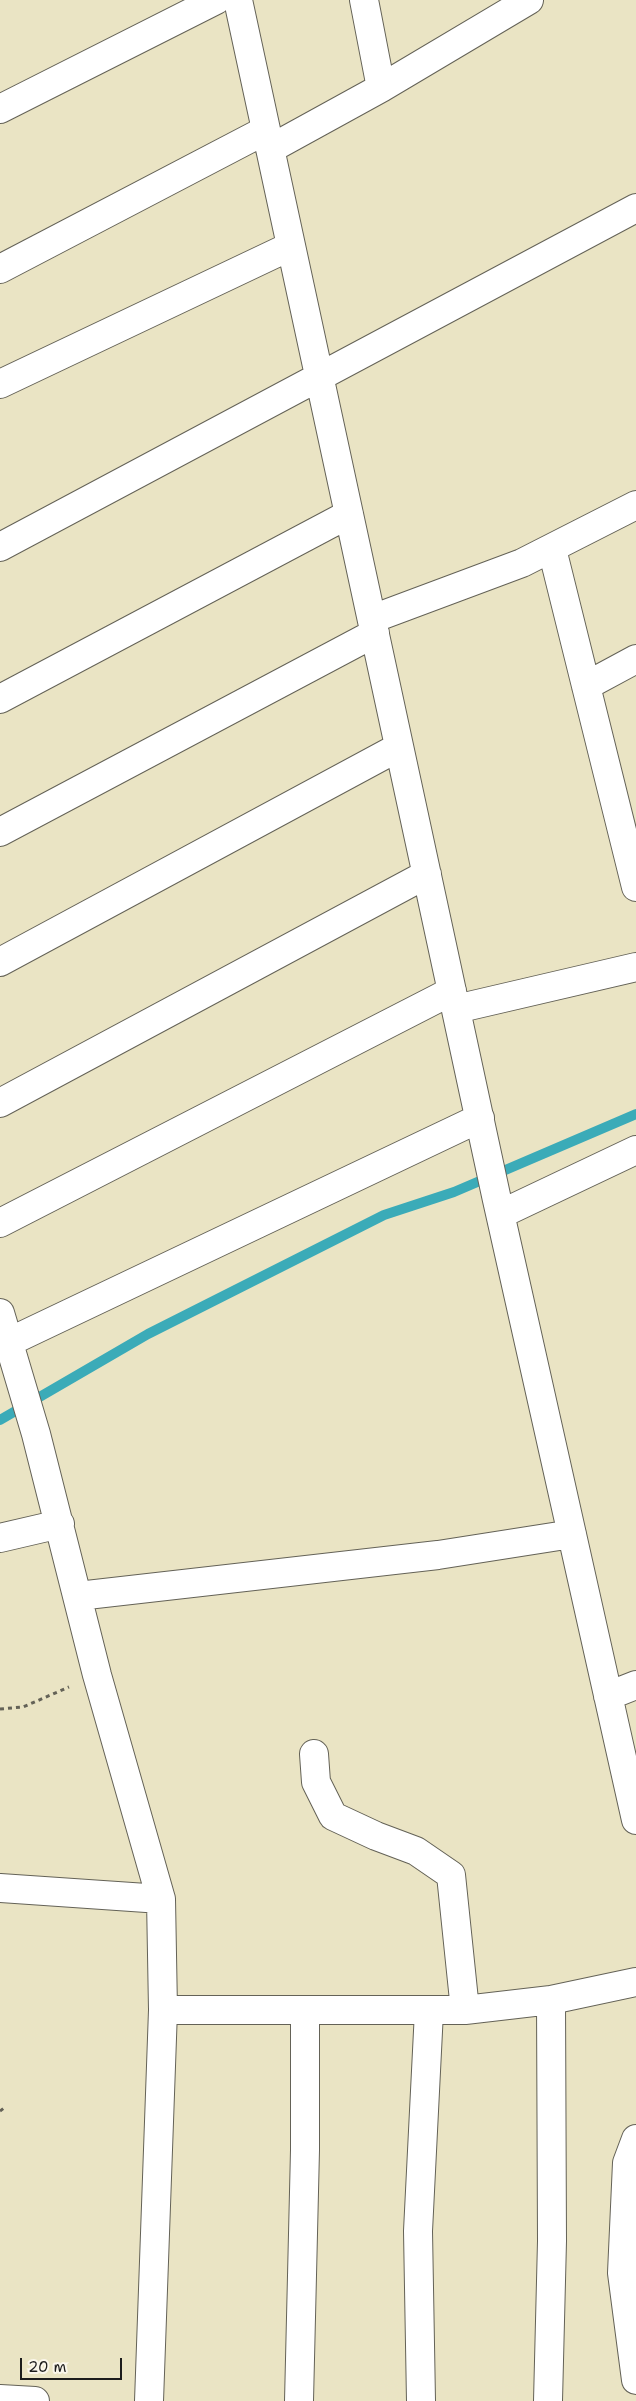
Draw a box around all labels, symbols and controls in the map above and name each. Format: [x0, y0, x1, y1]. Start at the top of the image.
scale bar [22, 2348, 125, 2380]
text: 20 m [28, 2357, 67, 2377]

